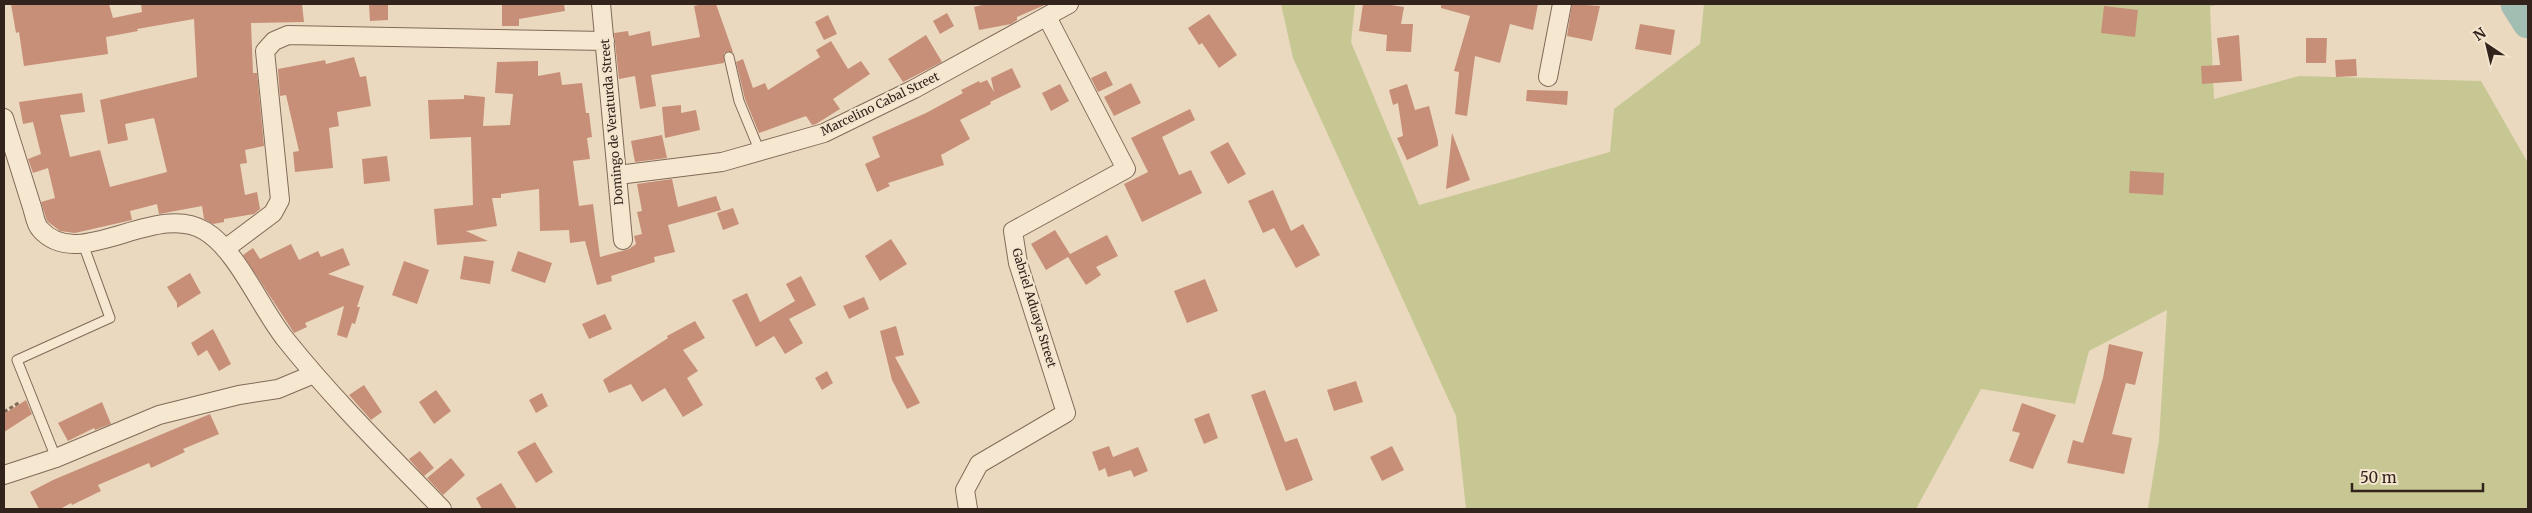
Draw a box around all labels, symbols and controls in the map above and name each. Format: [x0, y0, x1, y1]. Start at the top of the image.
north arrow [2462, 20, 2512, 70]
text: N [2470, 24, 2489, 45]
street label: Domingo de Veraturda Street [597, 38, 626, 206]
street label: Marcelino Cabal Street [818, 68, 942, 139]
street label: Gabriel Aduaya Street [1009, 246, 1060, 370]
scale bar [2352, 460, 2483, 492]
text: 50 m [2360, 468, 2397, 487]

